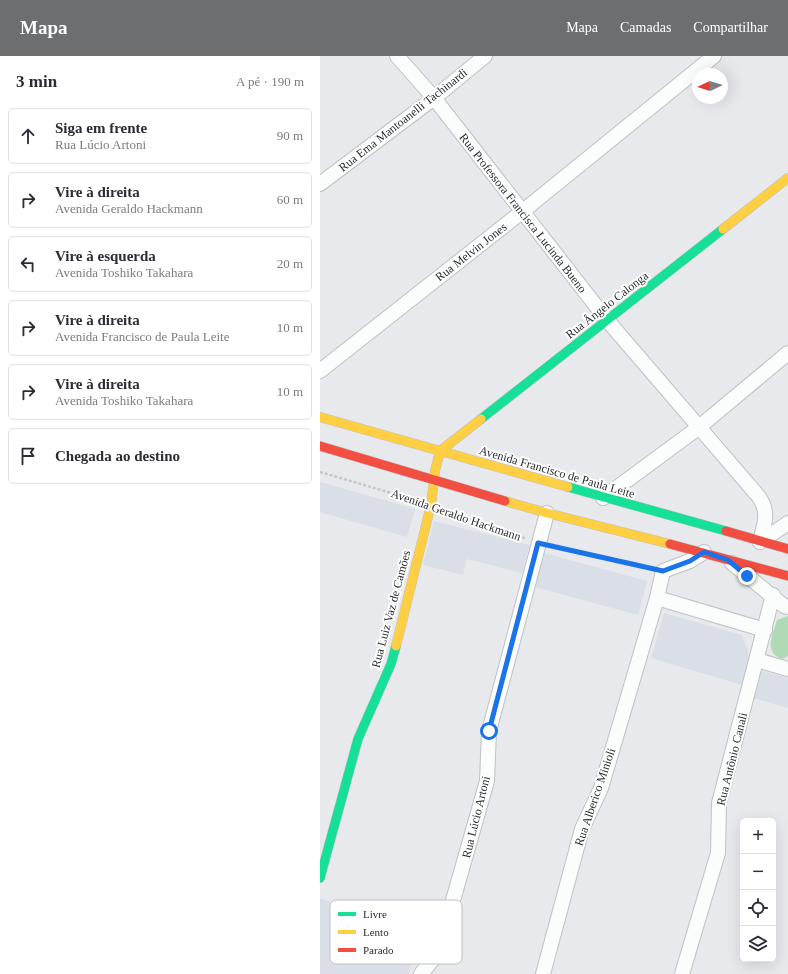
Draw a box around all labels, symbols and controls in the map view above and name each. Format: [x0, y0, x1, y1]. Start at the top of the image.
text: Mapa [20, 17, 68, 38]
text: Mapa [566, 20, 598, 35]
text: Camadas [620, 20, 671, 35]
text: Compartilhar [693, 20, 768, 35]
street label: Rua Ema Mantoanelli Tachinardi [336, 65, 471, 175]
north arrow [692, 68, 728, 104]
text: 3 min [16, 72, 57, 91]
text: A pé · 190 m [236, 74, 304, 89]
text: Siga em frente [55, 120, 147, 136]
icon: ahead [17, 125, 39, 147]
text: 90 m [277, 128, 303, 143]
street label: Rua Professora Francisca Lucinda Bueno [456, 130, 590, 296]
text: Rua Lúcio Artoni [55, 137, 146, 152]
text: Vire à direita [55, 184, 140, 200]
icon: right [17, 189, 39, 211]
text: 60 m [277, 192, 303, 207]
text: Avenida Geraldo Hackmann [55, 201, 203, 216]
street label: Rua Melvin Jones [433, 220, 510, 284]
text: Vire à esquerda [55, 248, 156, 264]
icon: left [17, 253, 39, 275]
text: 20 m [277, 256, 303, 271]
text: Avenida Toshiko Takahara [55, 265, 193, 280]
street label: Rua Ângelo Calonga [563, 268, 651, 342]
text: Vire à direita [55, 312, 140, 328]
icon: right [17, 317, 39, 339]
text: 10 m [277, 320, 303, 335]
text: Avenida Francisco de Paula Leite [55, 329, 229, 344]
text: Vire à direita [55, 376, 140, 392]
icon: right [17, 381, 39, 403]
text: 10 m [277, 384, 303, 399]
text: Avenida Toshiko Takahara [55, 393, 193, 408]
street label: Avenida Francisco de Paula Leite [478, 443, 636, 501]
icon: arrive [17, 445, 39, 467]
text: Chegada ao destino [55, 448, 180, 464]
street label: Avenida Geraldo Hackmann [389, 486, 523, 544]
street label: Rua Luiz Vaz de Camões [369, 548, 414, 669]
route end [738, 567, 756, 585]
street label: Rua Antônio Canali [714, 710, 750, 807]
route start [480, 722, 498, 740]
street label: Rua Alberico Minioli [572, 746, 619, 848]
street label: Rua Lúcio Artoni [459, 774, 493, 859]
map controls [740, 818, 776, 962]
button: + [740, 818, 776, 854]
button: − [740, 854, 776, 890]
button: locate [740, 890, 776, 926]
legend [330, 900, 462, 964]
text: Livre [363, 908, 387, 920]
text: Lento [363, 926, 389, 938]
button: layers [740, 926, 776, 962]
text: Parado [363, 944, 394, 956]

